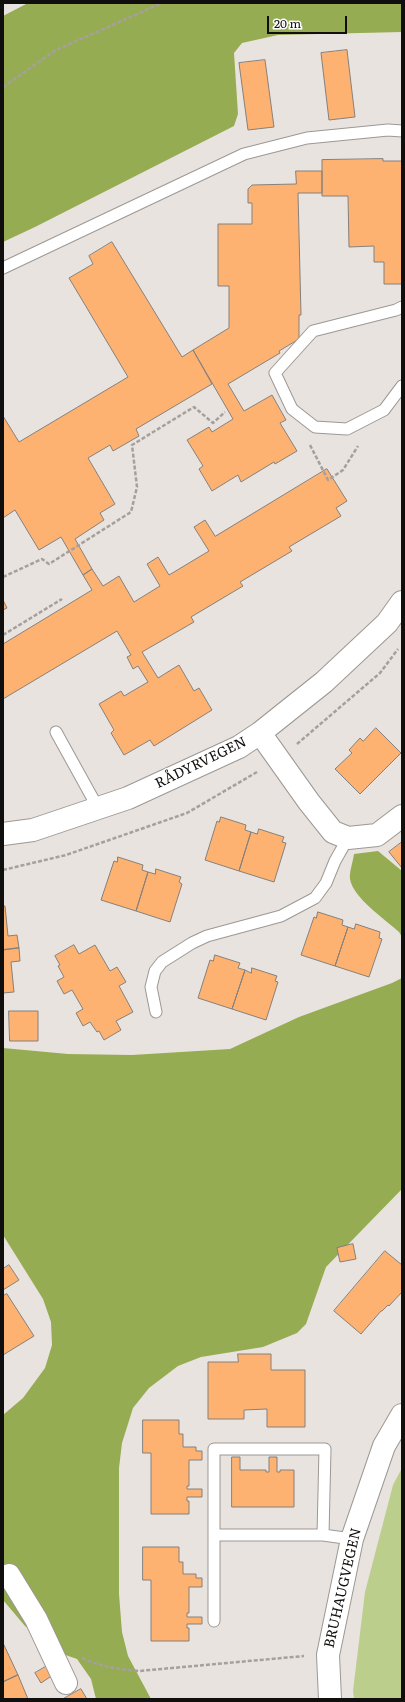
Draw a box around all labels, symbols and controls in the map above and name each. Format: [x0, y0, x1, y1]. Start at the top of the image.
scale bar [269, 8, 349, 34]
text: 20 m [274, 14, 301, 32]
street label: RÅDYRVEGEN [152, 734, 250, 792]
street label: BRUHAUGVEGEN [321, 1526, 365, 1650]

